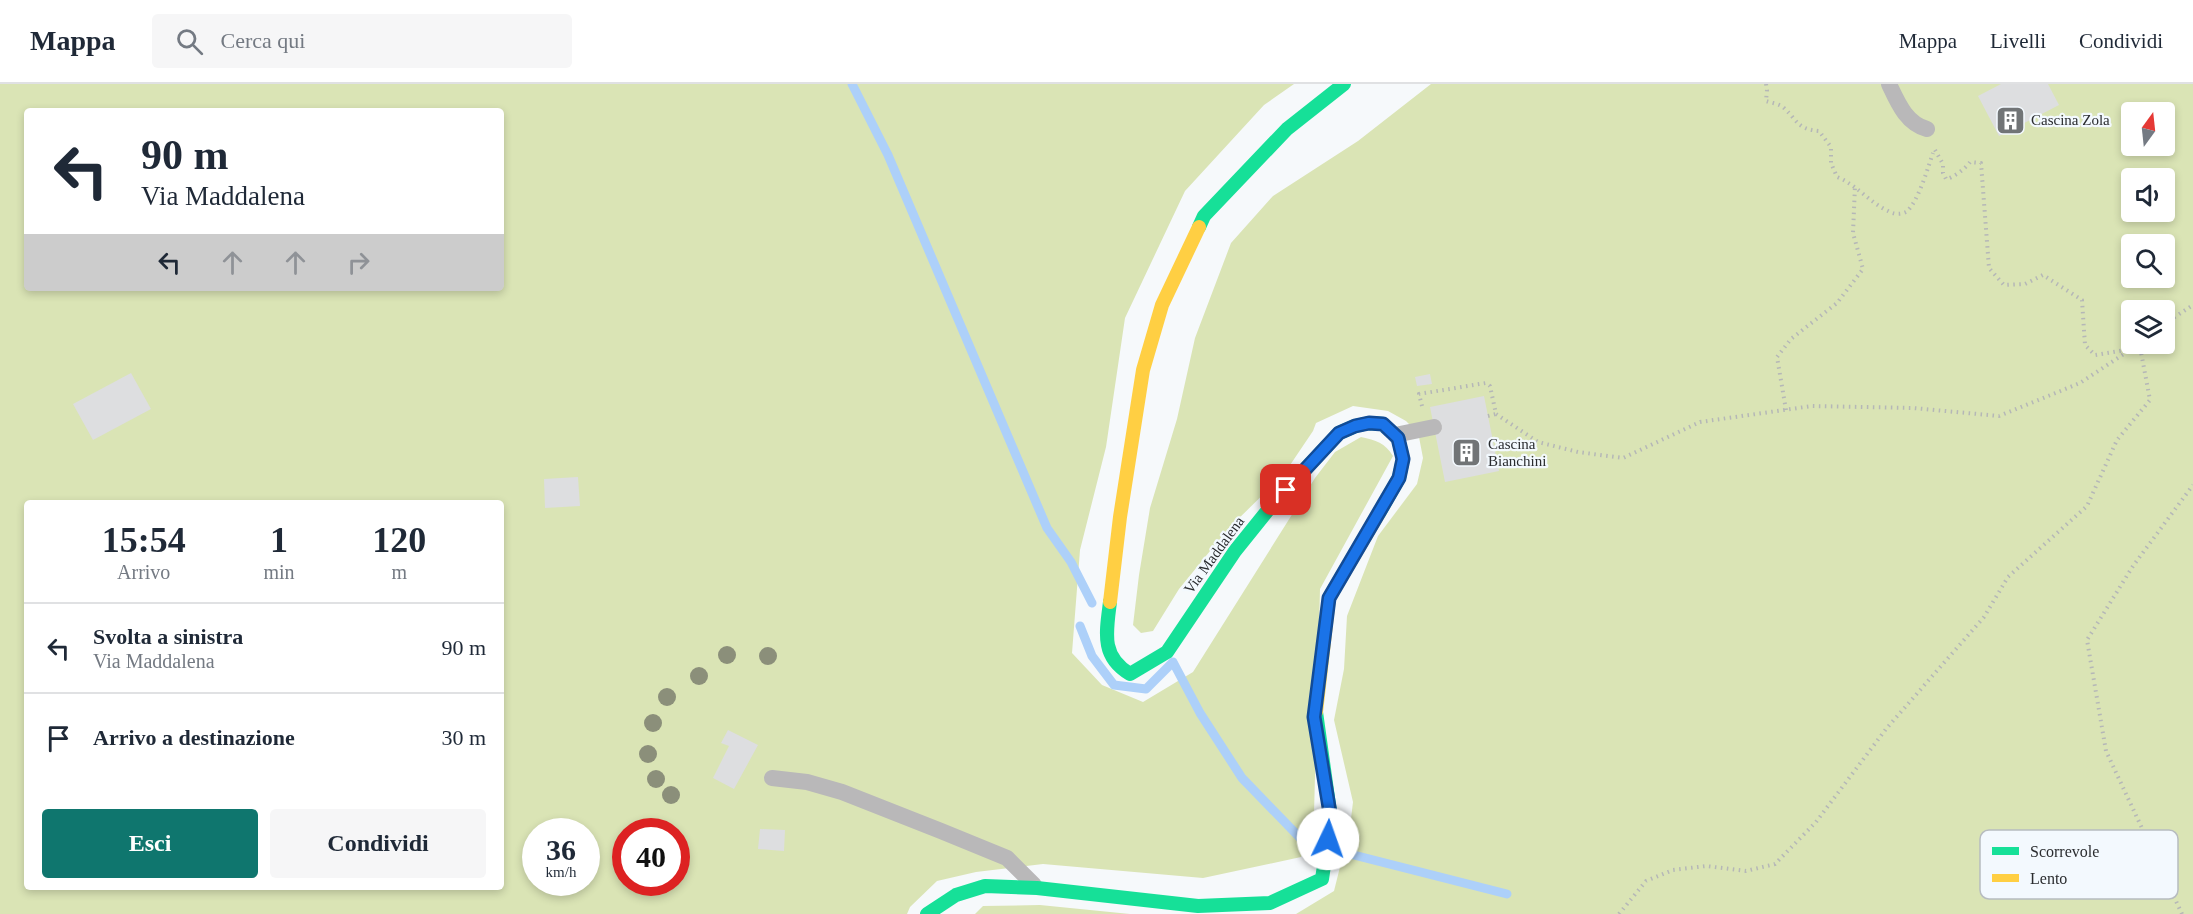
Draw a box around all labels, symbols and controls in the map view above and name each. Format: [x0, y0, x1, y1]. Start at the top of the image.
search box [152, 14, 572, 68]
text: Mappa [30, 25, 116, 56]
icon: search [173, 25, 206, 58]
text: Cerca qui [221, 28, 305, 53]
text: Mappa [1899, 29, 1957, 53]
text: Livelli [1990, 29, 2046, 53]
text: Condividi [2079, 29, 2163, 53]
north arrow [2121, 102, 2175, 156]
map controls [2121, 102, 2175, 354]
building icon: Cascina Zola [1994, 104, 2026, 136]
place label: Cascina Zola [2031, 112, 2110, 128]
icon: left [42, 132, 120, 210]
text: 90 m [141, 132, 229, 178]
button: sound [2121, 168, 2175, 222]
text: Via Maddalena [141, 181, 305, 211]
button: search [2121, 234, 2175, 288]
icon: left [153, 246, 186, 279]
icon: ahead [216, 246, 249, 279]
icon: ahead [279, 246, 312, 279]
icon: right [342, 246, 375, 279]
button: layers [2121, 300, 2175, 354]
place label: Cascina Bianchini [1488, 436, 1546, 469]
building icon: Cascina Bianchini [1451, 437, 1483, 469]
pin [1260, 464, 1311, 515]
icon: arrive [1269, 473, 1302, 506]
street label: Via Maddalena [1181, 513, 1247, 597]
text: 15:54 [102, 520, 186, 560]
text: 1 [270, 520, 288, 560]
text: 120 [372, 520, 426, 560]
text: Arrivo [117, 561, 170, 583]
text: min [263, 561, 295, 583]
text: m [392, 561, 407, 583]
text: Svolta a sinistra [93, 624, 243, 649]
icon: left [42, 632, 75, 665]
text: 90 m [441, 635, 486, 660]
text: Via Maddalena [93, 650, 215, 672]
icon: arrive [42, 722, 75, 755]
text: Arrivo a destinazione [93, 725, 295, 750]
text: 30 m [441, 725, 486, 750]
position arrow [1296, 807, 1360, 871]
button: Esci [42, 809, 258, 878]
button: Condividi [270, 809, 486, 878]
speed limit sign: 40 [612, 818, 690, 896]
legend [1980, 830, 2178, 899]
text: 36 [546, 833, 576, 866]
text: Scorrevole [2030, 843, 2099, 860]
text: km/h [546, 864, 576, 880]
text: Lento [2030, 870, 2067, 887]

